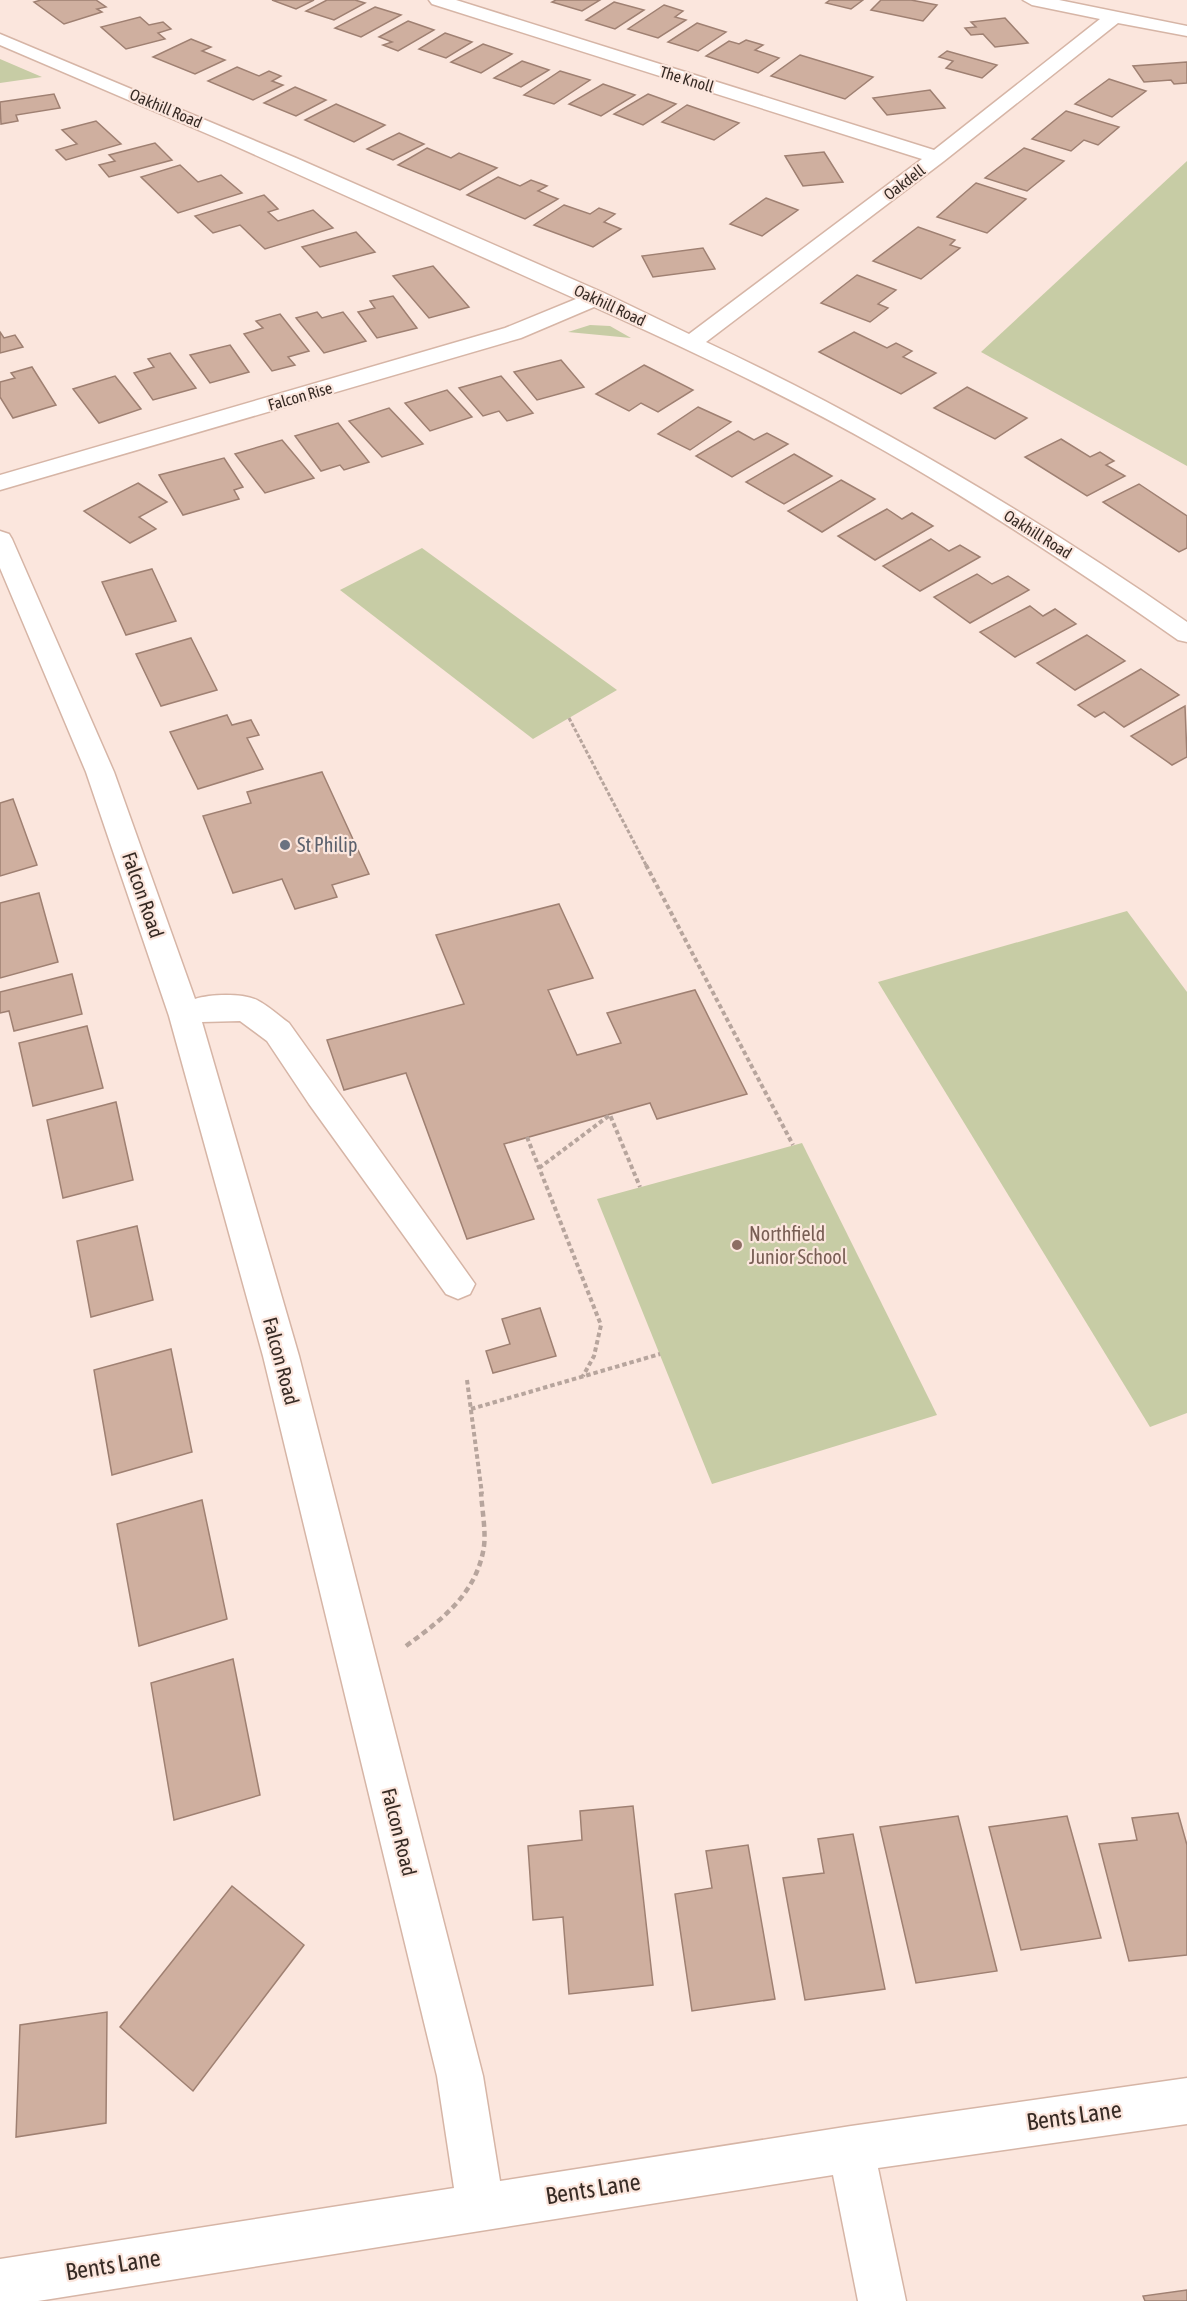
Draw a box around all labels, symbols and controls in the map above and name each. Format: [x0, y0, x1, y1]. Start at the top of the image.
street label: The Knoll [658, 62, 717, 96]
street label: Oakhill Road [127, 85, 205, 131]
street label: Oakdell [880, 160, 929, 203]
street label: Oakhill Road [572, 281, 648, 329]
street label: Falcon Rise [266, 378, 334, 414]
street label: Oakhill Road [1001, 506, 1075, 562]
place label: St Philip [297, 833, 357, 856]
marker: St Philip [278, 838, 292, 852]
street label: Falcon Road [118, 849, 169, 941]
place label: Northfield Junior School [749, 1222, 848, 1268]
marker: Northfield Junior School [730, 1238, 744, 1252]
street label: Falcon Road [259, 1315, 304, 1407]
street label: Falcon Road [378, 1786, 421, 1878]
street label: Bents Lane [1025, 2095, 1123, 2136]
street label: Bents Lane [544, 2168, 642, 2209]
street label: Bents Lane [64, 2244, 162, 2285]

